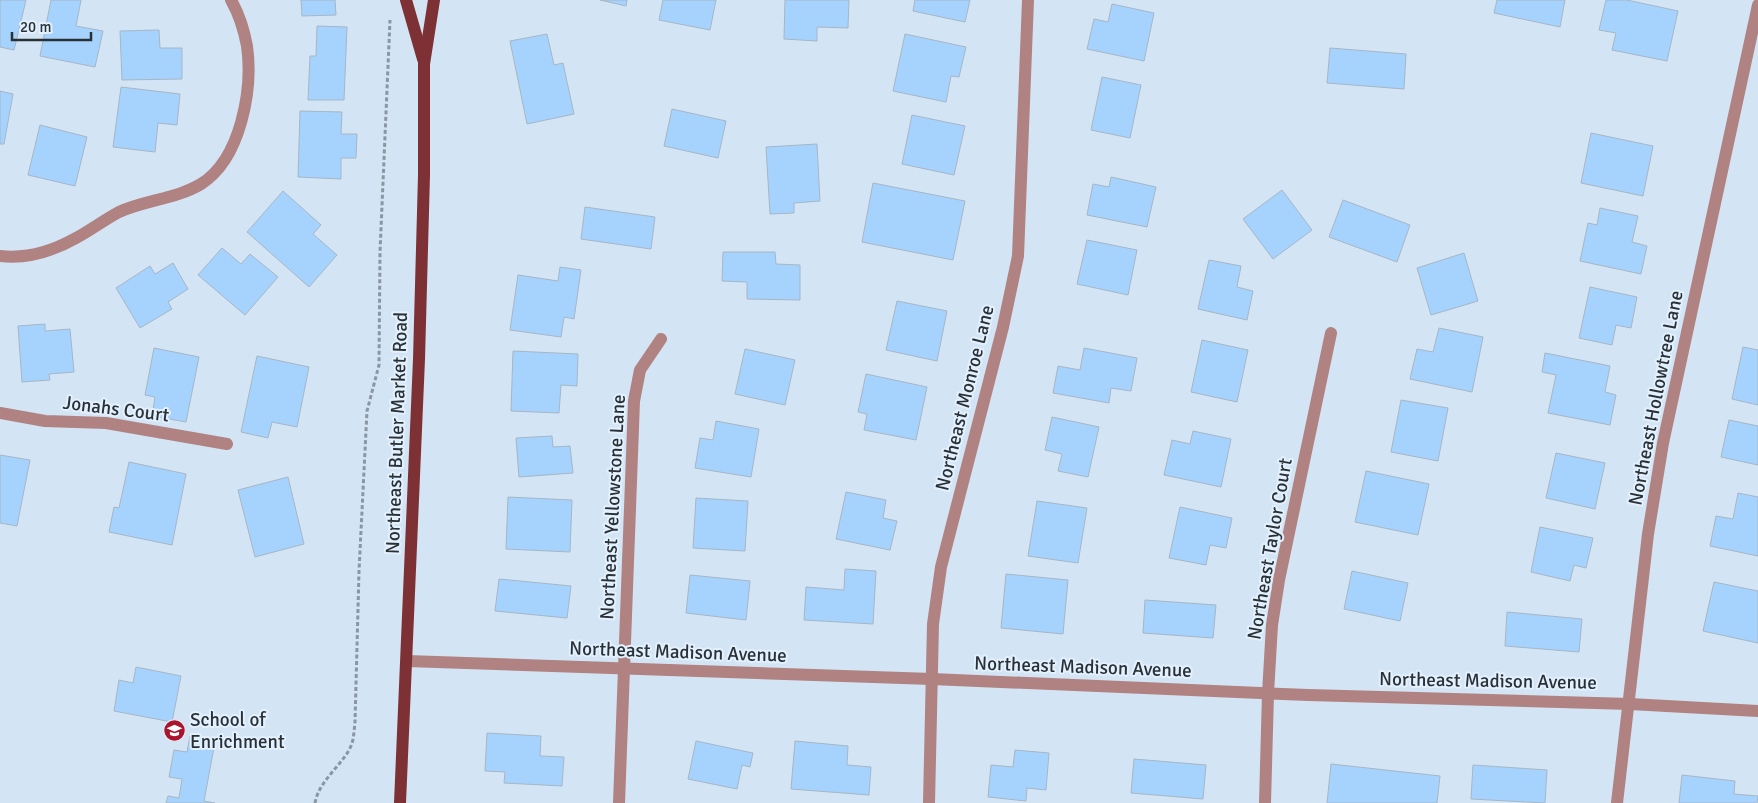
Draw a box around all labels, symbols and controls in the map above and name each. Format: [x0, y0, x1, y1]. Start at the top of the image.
scale bar [12, 10, 91, 42]
text: 20 m [20, 18, 51, 36]
street label: Northeast Hollowtree Lane [1623, 289, 1689, 507]
street label: Northeast Monroe Lane [930, 303, 1000, 493]
street label: Northeast Butler Market Road [381, 312, 413, 554]
street label: Jonahs Court [61, 391, 171, 427]
street label: Northeast Yellowstone Lane [595, 394, 631, 620]
street label: Northeast Taylor Court [1242, 456, 1298, 642]
street label: Northeast Madison Avenue [569, 636, 787, 668]
street label: Northeast Madison Avenue [974, 651, 1192, 683]
street label: Northeast Madison Avenue [1379, 667, 1597, 695]
place label: School of Enrichment [190, 708, 285, 754]
school or university icon: School of Enrichment [162, 719, 186, 743]

